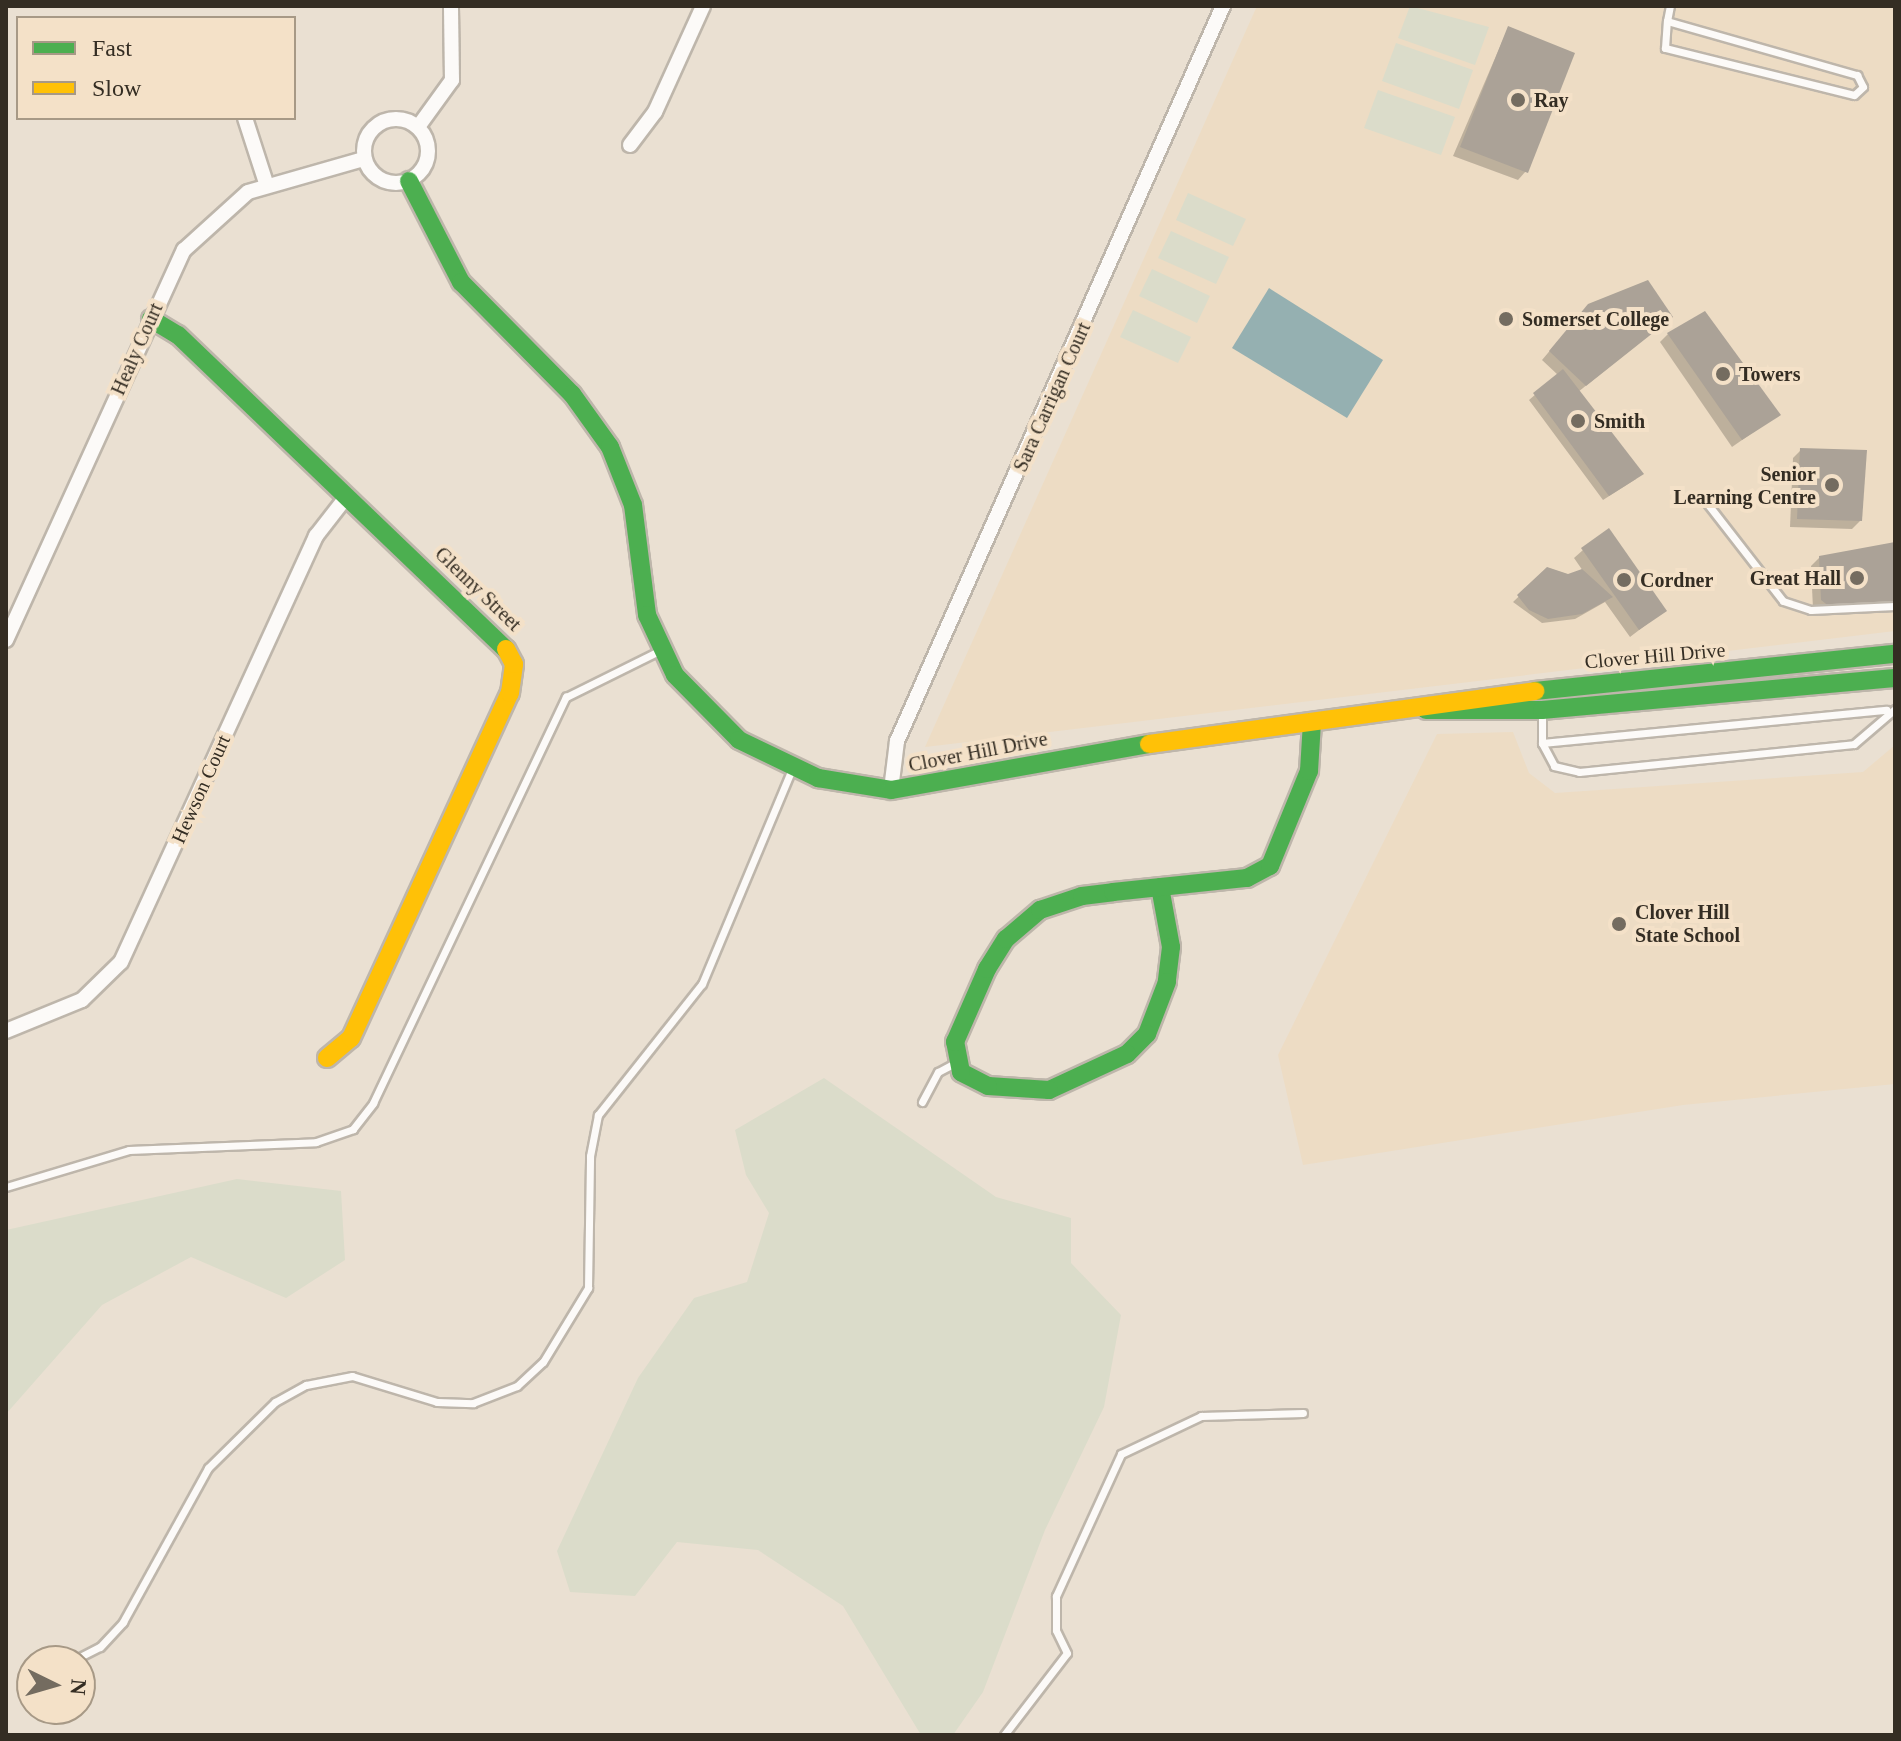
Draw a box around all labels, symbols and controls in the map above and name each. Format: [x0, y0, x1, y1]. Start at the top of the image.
legend [16, 16, 296, 120]
text: Fast [92, 35, 132, 61]
text: Slow [92, 75, 141, 101]
place label: Ray [1534, 88, 1568, 112]
marker: Ray [1509, 91, 1527, 109]
street label: Healy Court [106, 299, 168, 399]
place label: Somerset College [1522, 307, 1669, 331]
marker: Somerset College [1497, 310, 1515, 328]
street label: Sara Carrigan Court [1008, 319, 1096, 475]
place label: Towers [1739, 362, 1800, 386]
marker: Towers [1714, 365, 1732, 383]
place label: Smith [1594, 409, 1645, 433]
marker: Smith [1569, 412, 1587, 430]
place label: Senior Learning Centre [1674, 462, 1816, 509]
marker: Senior Learning Centre [1823, 476, 1841, 494]
street label: Glenny Street [430, 542, 526, 636]
place label: Great Hall [1750, 566, 1841, 590]
place label: Cordner [1640, 568, 1713, 592]
marker: Great Hall [1848, 569, 1866, 587]
marker: Cordner [1615, 571, 1633, 589]
street label: Clover Hill Drive [1584, 638, 1726, 674]
street label: Clover Hill Drive [906, 727, 1050, 777]
street label: Hewson Court [166, 731, 236, 847]
place label: Clover Hill State School [1635, 900, 1740, 947]
marker: Clover Hill State School [1610, 915, 1628, 933]
north arrow [16, 1645, 96, 1725]
text: N [65, 1678, 92, 1696]

